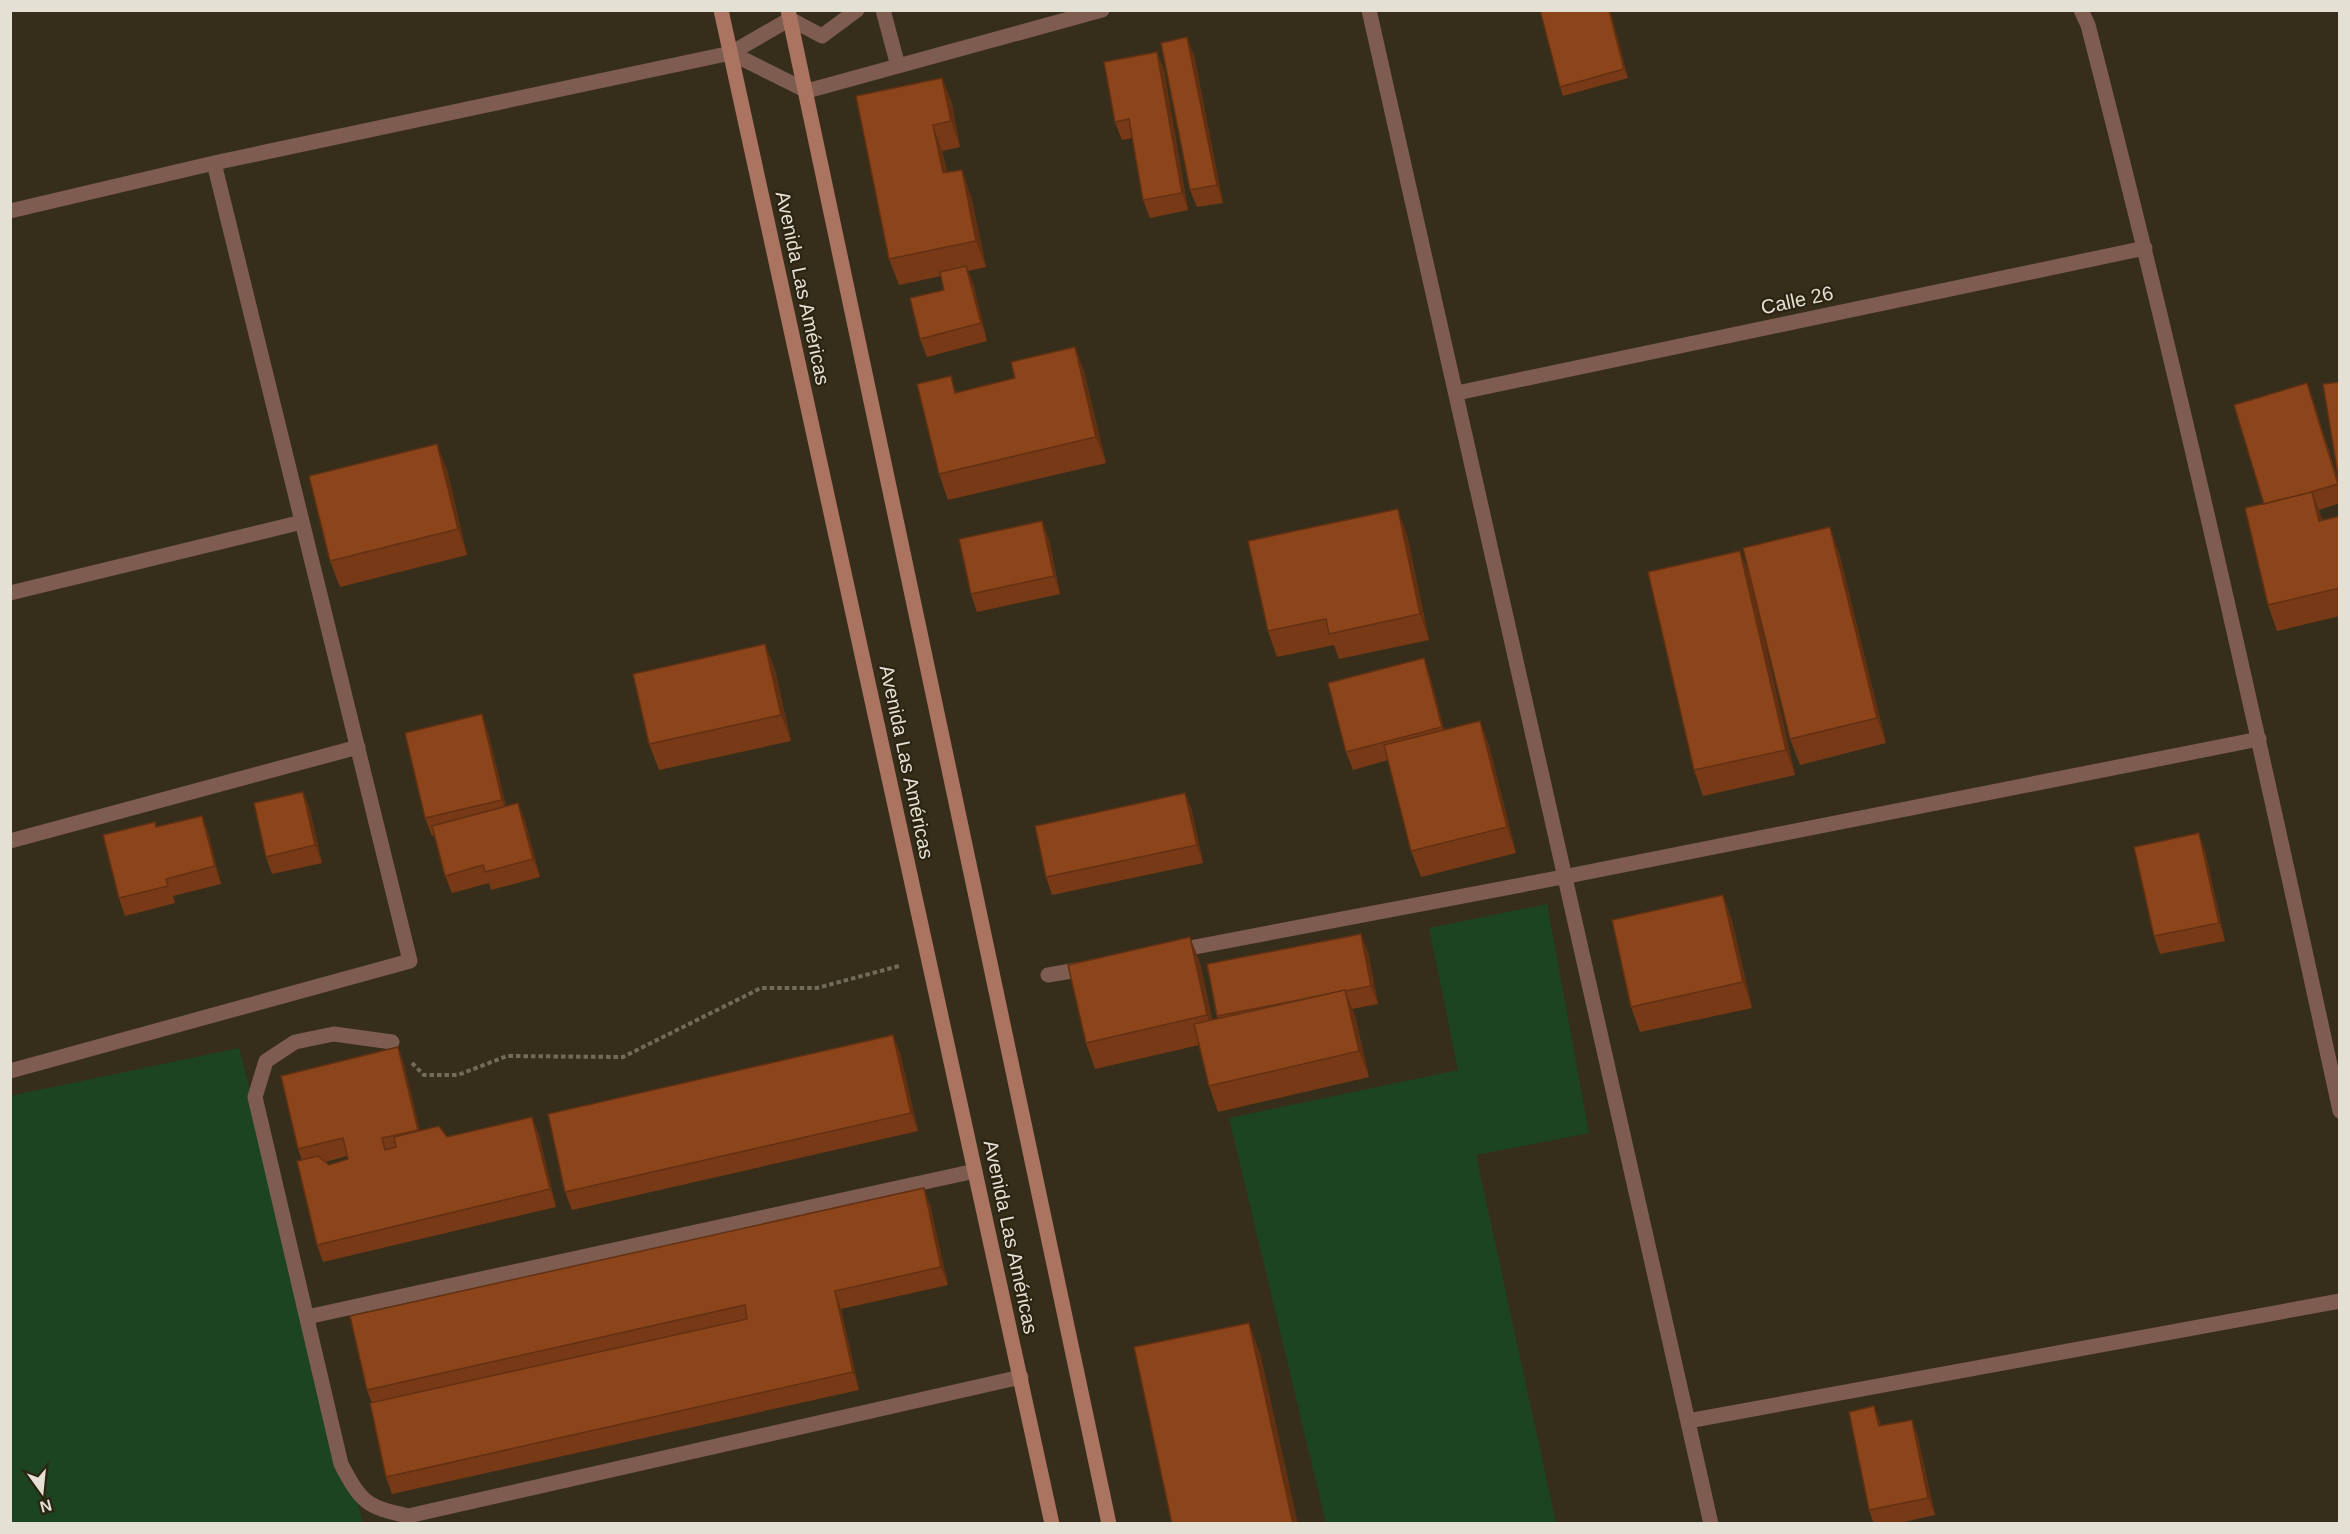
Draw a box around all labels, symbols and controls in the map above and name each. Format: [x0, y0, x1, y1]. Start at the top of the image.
street label: Avenida Las Américas [772, 189, 834, 387]
street label: Calle 26 [1759, 282, 1835, 318]
street label: Avenida Las Américas [876, 663, 938, 861]
street label: Avenida Las Américas [980, 1138, 1042, 1336]
north arrow [12, 1462, 72, 1522]
text: N [38, 1496, 54, 1516]

